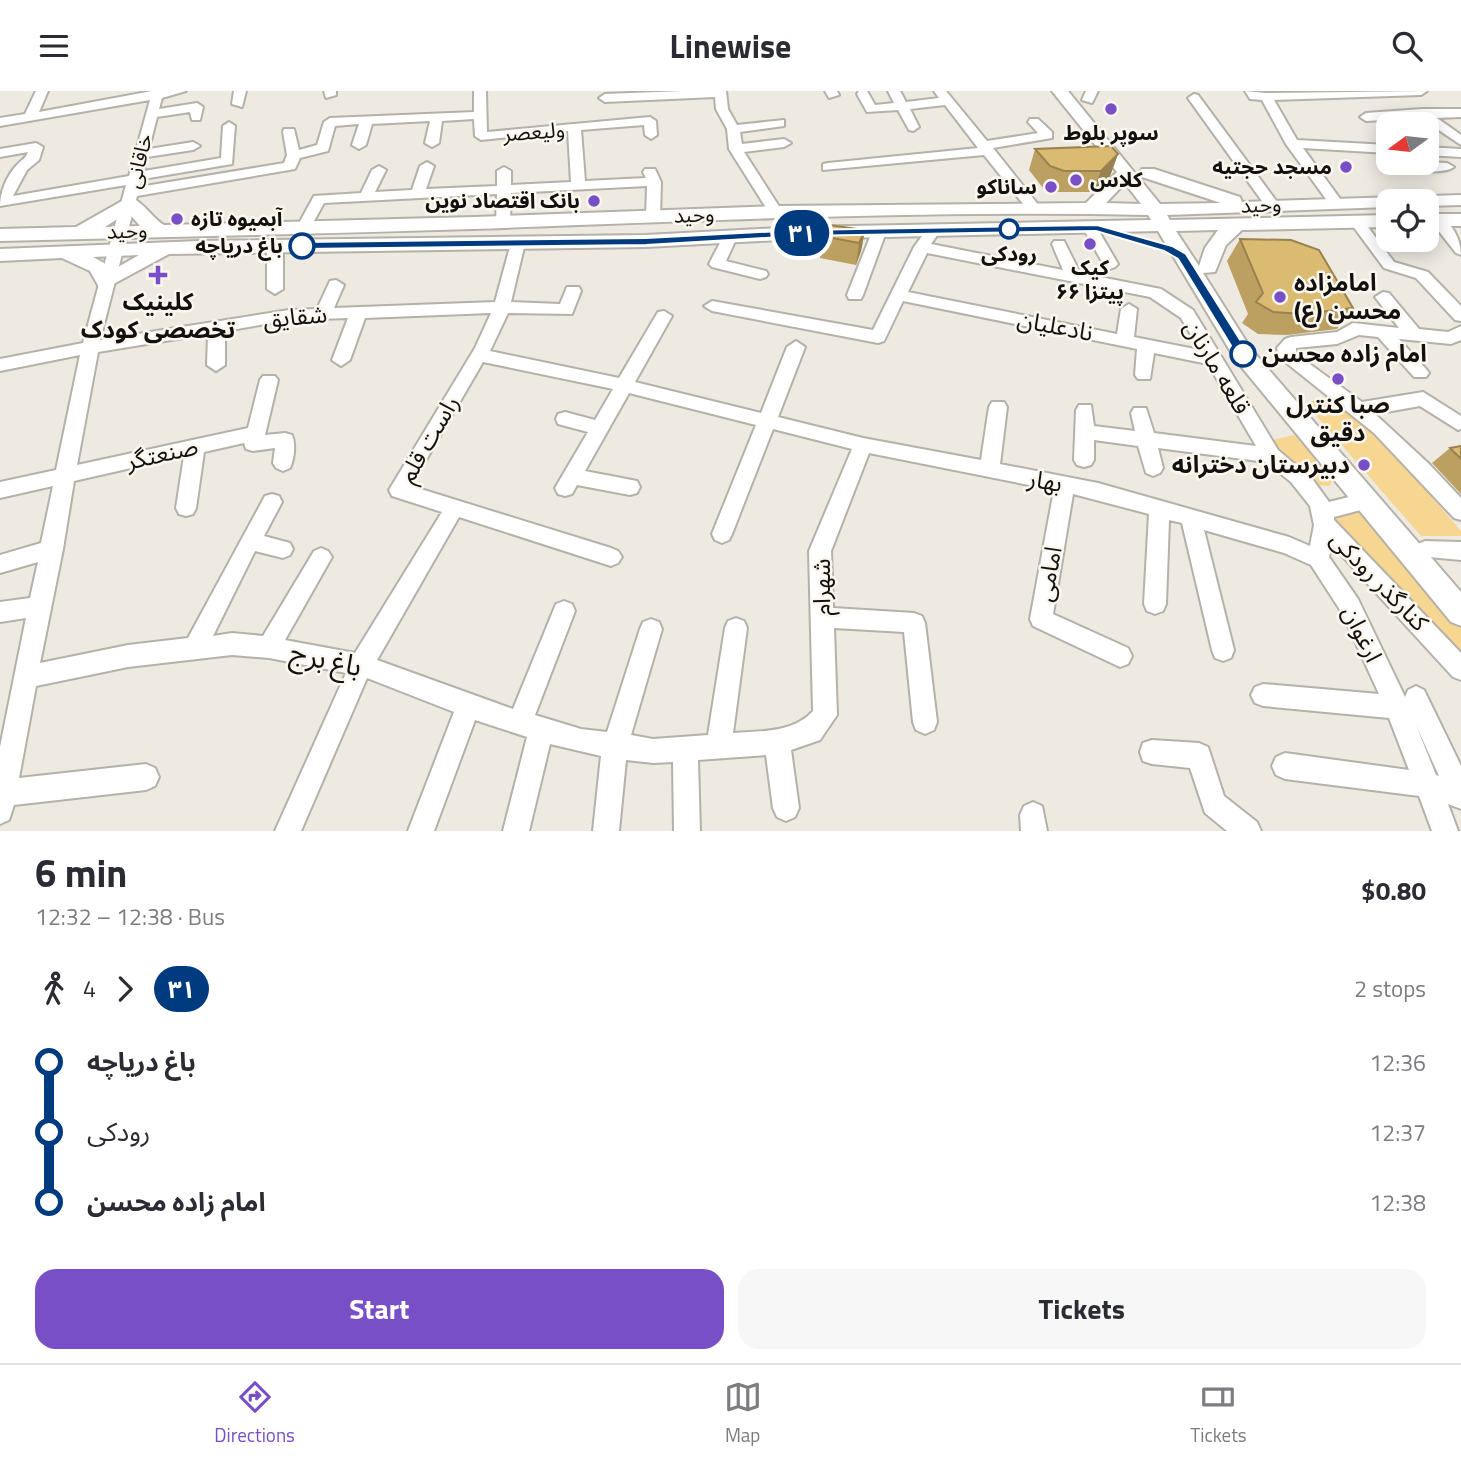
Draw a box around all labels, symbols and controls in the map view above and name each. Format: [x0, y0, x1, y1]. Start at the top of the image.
text: Linewise [670, 22, 791, 70]
icon: menu [35, 27, 73, 65]
icon: search [1388, 27, 1426, 65]
marker: سوپر بلوط [1103, 101, 1119, 117]
north arrow [1376, 112, 1438, 175]
map controls [1376, 112, 1439, 252]
street label: ولیعصر [501, 113, 566, 149]
place label: سوپر بلوط [1063, 116, 1159, 148]
street label: خاقانی [116, 130, 160, 191]
place label: مسجد حجتیه [1212, 150, 1332, 182]
marker: مسجد حجتیه [1338, 159, 1354, 175]
place label: کلاس [1090, 163, 1143, 195]
place label: ساناکو [976, 170, 1037, 202]
marker: کلاس [1068, 172, 1084, 188]
marker: ساناکو [1043, 179, 1059, 195]
place label: بانک اقتصاد نوین [425, 184, 580, 216]
street label: وحید [1240, 187, 1282, 221]
button: locate [1376, 189, 1439, 252]
marker: بانک اقتصاد نوین [586, 193, 602, 209]
street label: وحید [673, 197, 715, 231]
place label: آبمیوه تازه [191, 202, 284, 234]
line badge: ۳۱ [770, 210, 834, 256]
marker: آبمیوه تازه [169, 211, 185, 227]
street label: وحید [106, 213, 148, 247]
text: ۳۱ [788, 215, 816, 251]
marker: رودکی [999, 219, 1019, 239]
place label: باغ دریاچه [195, 229, 283, 261]
marker: باغ دریاچه [289, 233, 315, 259]
marker: کیک پیتزا ۶۶ [1082, 236, 1098, 252]
place label: رودکی [981, 237, 1037, 269]
place label: کیک پیتزا ۶۶ [1056, 251, 1124, 307]
place label: امامزاده محسن (ع) [1294, 264, 1401, 328]
marker: کلینیک تخصصی کودک [148, 265, 168, 285]
place label: کلینیک تخصصی کودک [81, 283, 236, 347]
marker: امامزاده محسن (ع) [1272, 289, 1288, 305]
street label: شقایق [261, 295, 328, 337]
street label: نادعلیان [1014, 300, 1096, 350]
street label: قلعه مارنان [1175, 312, 1260, 421]
place label: امام زاده محسن [1262, 335, 1427, 372]
marker: امام زاده محسن [1230, 341, 1256, 367]
marker: صبا کنترل دقیق [1330, 371, 1346, 387]
place label: صبا کنترل دقیق [1286, 386, 1390, 450]
street label: راست قلم [389, 388, 468, 489]
street label: صنعتگر [121, 427, 201, 479]
place label: دبیرستان دخترانه [1172, 446, 1350, 482]
marker: دبیرستان دخترانه [1356, 457, 1372, 473]
street label: بهار [1024, 459, 1065, 501]
street label: کنارگذر رودکی [1322, 522, 1438, 640]
street label: امامی [1025, 543, 1071, 604]
street label: شهرام [803, 558, 840, 616]
street label: ارغوان [1334, 599, 1392, 668]
street label: باغ برج [286, 630, 366, 687]
text: 6 min [35, 844, 127, 902]
text: $0.80 [1361, 871, 1426, 910]
text: 12:32 – 12:38 · Bus [35, 899, 225, 934]
icon: walk [35, 970, 73, 1008]
icon: forward [106, 970, 144, 1008]
text: 4 [83, 971, 96, 1006]
text: ۳۱ [168, 971, 195, 1007]
text: 2 stops [1354, 971, 1426, 1006]
text: باغ دریاچه [87, 1042, 196, 1081]
text: 12:36 [1369, 1045, 1426, 1080]
text: رودکی [87, 1112, 150, 1151]
text: 12:37 [1369, 1115, 1426, 1150]
text: امام زاده محسن [87, 1182, 266, 1221]
text: 12:38 [1369, 1185, 1426, 1220]
button: Start [35, 1269, 724, 1349]
button: Tickets [738, 1269, 1426, 1349]
tab: Directions [214, 1378, 295, 1449]
tab: Map [724, 1378, 762, 1449]
tab: Tickets [1190, 1378, 1247, 1449]

